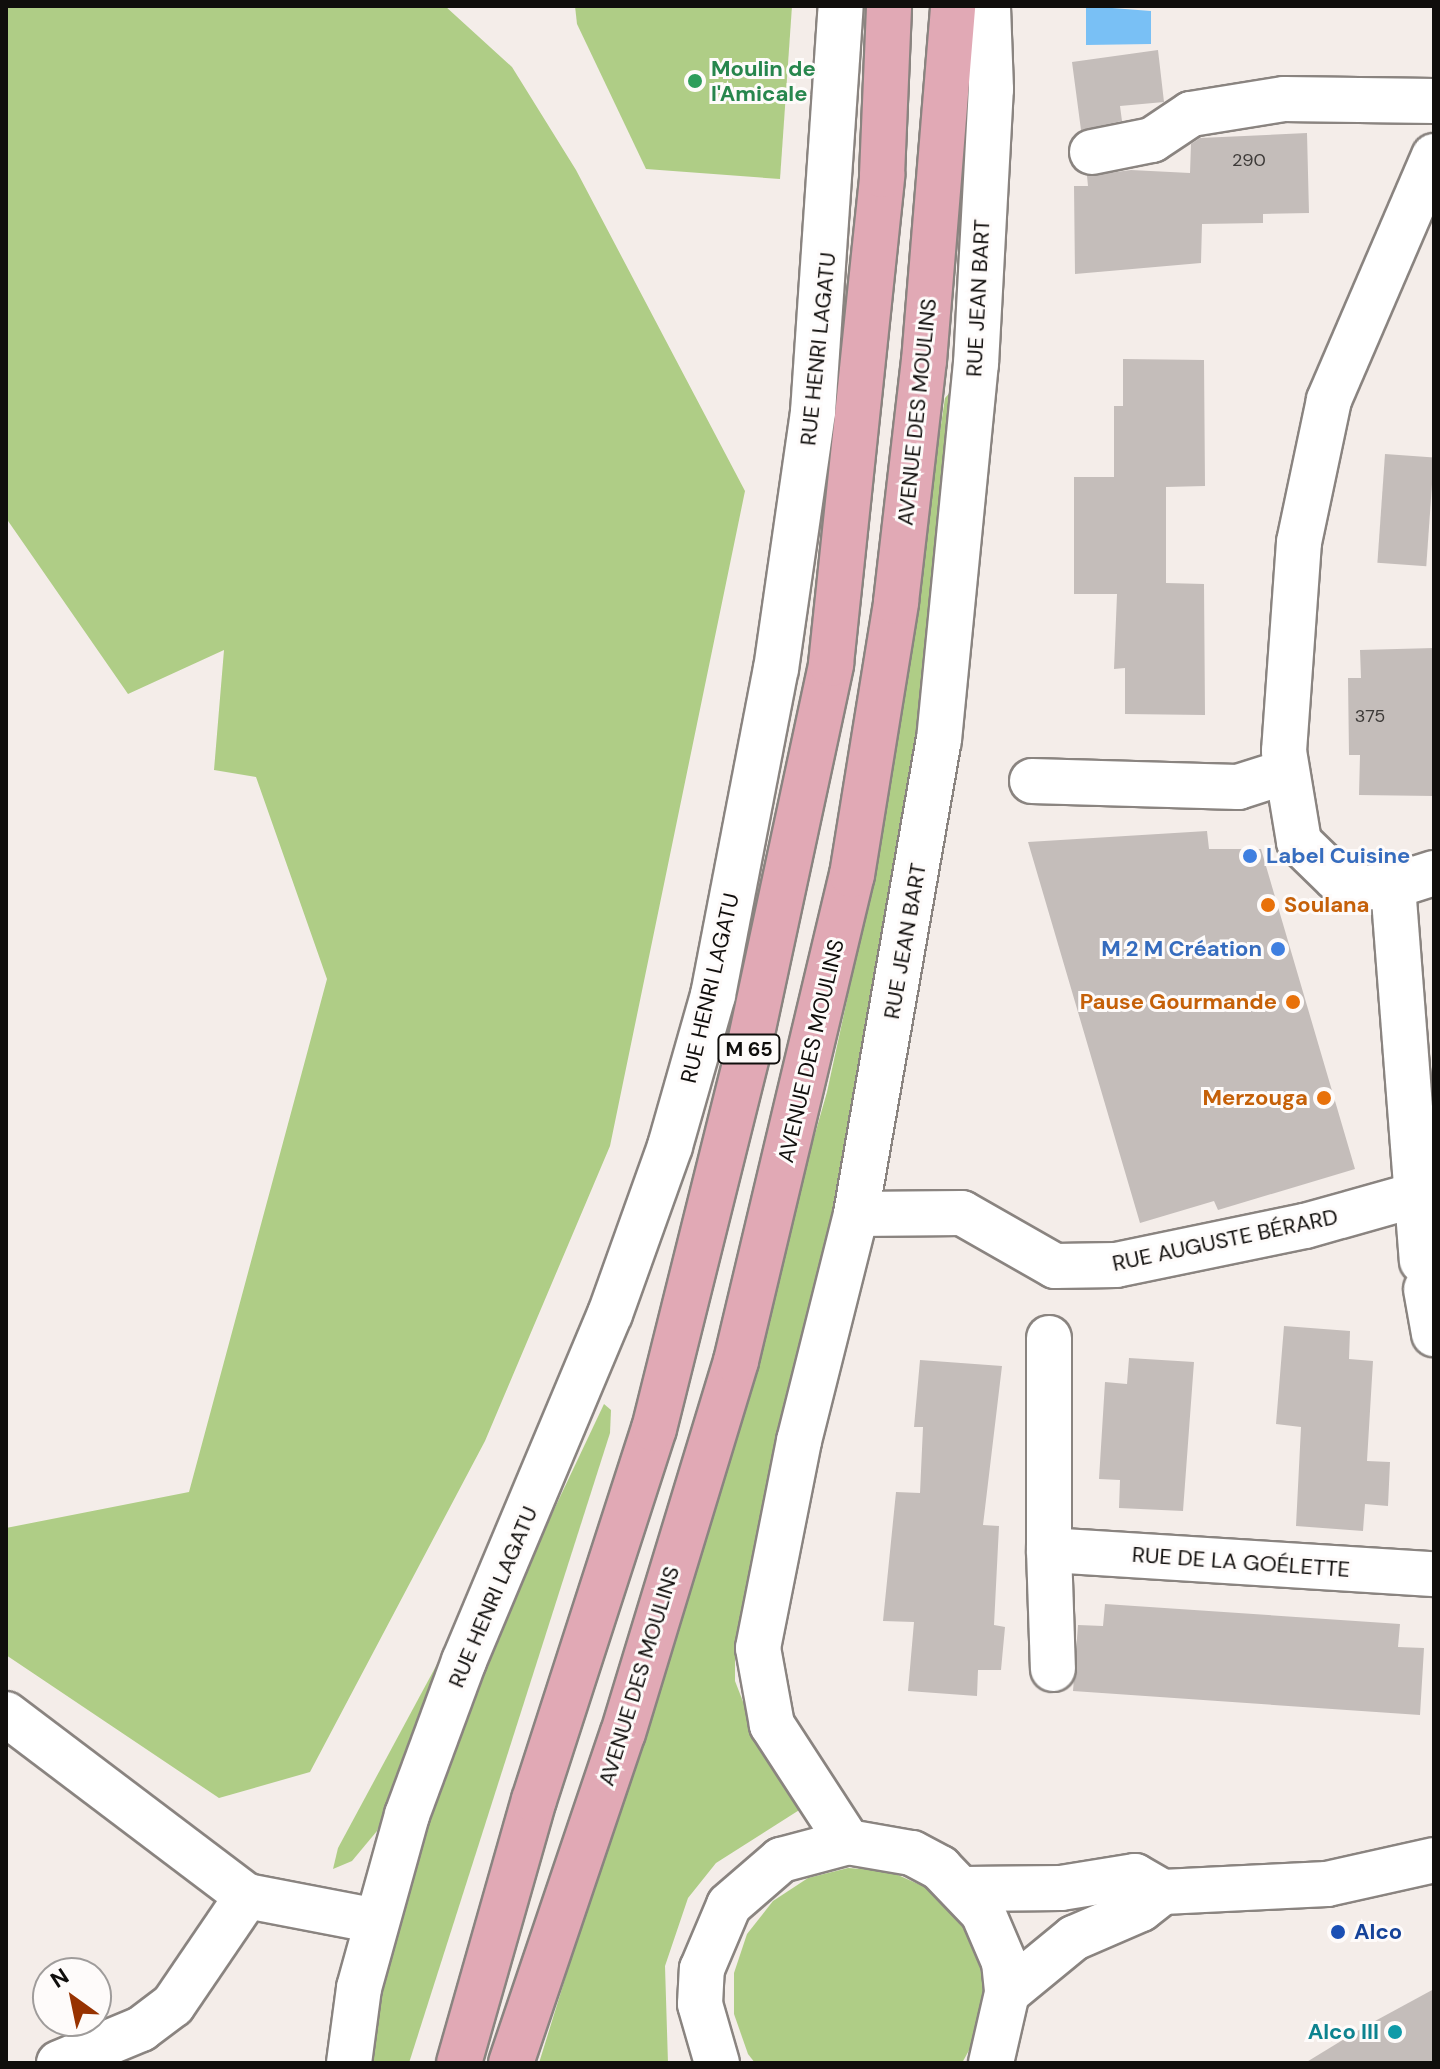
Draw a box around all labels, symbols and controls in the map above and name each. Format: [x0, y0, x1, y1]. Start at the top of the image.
place label: Moulin de l'Amicale [711, 55, 816, 106]
marker: Moulin de l'Amicale [686, 72, 704, 90]
house number: 290 [1232, 149, 1266, 171]
street label: RUE JEAN BART [961, 218, 995, 378]
street label: RUE HENRI LAGATU [795, 251, 841, 447]
street label: AVENUE DES MOULINS [892, 297, 942, 527]
house number: 375 [1355, 705, 1385, 727]
place label: Label Cuisine [1266, 843, 1410, 869]
marker: Label Cuisine [1241, 847, 1259, 865]
street label: RUE JEAN BART [878, 861, 932, 1021]
street label: RUE HENRI LAGATU [675, 890, 745, 1086]
place label: Soulana [1284, 892, 1369, 918]
marker: Soulana [1259, 896, 1277, 914]
place label: M 2 M Création [1101, 936, 1262, 962]
street label: AVENUE DES MOULINS [772, 937, 850, 1165]
marker: M 2 M Création [1269, 940, 1287, 958]
place label: Pause Gourmande [1080, 989, 1277, 1015]
marker: Pause Gourmande [1284, 993, 1302, 1011]
road number: M 65 [717, 1033, 781, 1065]
place label: Merzouga [1203, 1085, 1308, 1111]
marker: Merzouga [1315, 1089, 1333, 1107]
street label: RUE AUGUSTE BÉRARD [1110, 1203, 1340, 1277]
street label: RUE HENRI LAGATU [443, 1503, 543, 1691]
street label: RUE DE LA GOÉLETTE [1131, 1541, 1351, 1583]
street label: AVENUE DES MOULINS [593, 1563, 685, 1789]
place label: Alco [1354, 1919, 1402, 1945]
marker: Alco [1329, 1923, 1347, 1941]
north arrow [32, 1957, 112, 2037]
text: N [45, 1962, 74, 1995]
place label: Alco III [1308, 2019, 1379, 2045]
marker: Alco III [1386, 2023, 1404, 2041]

